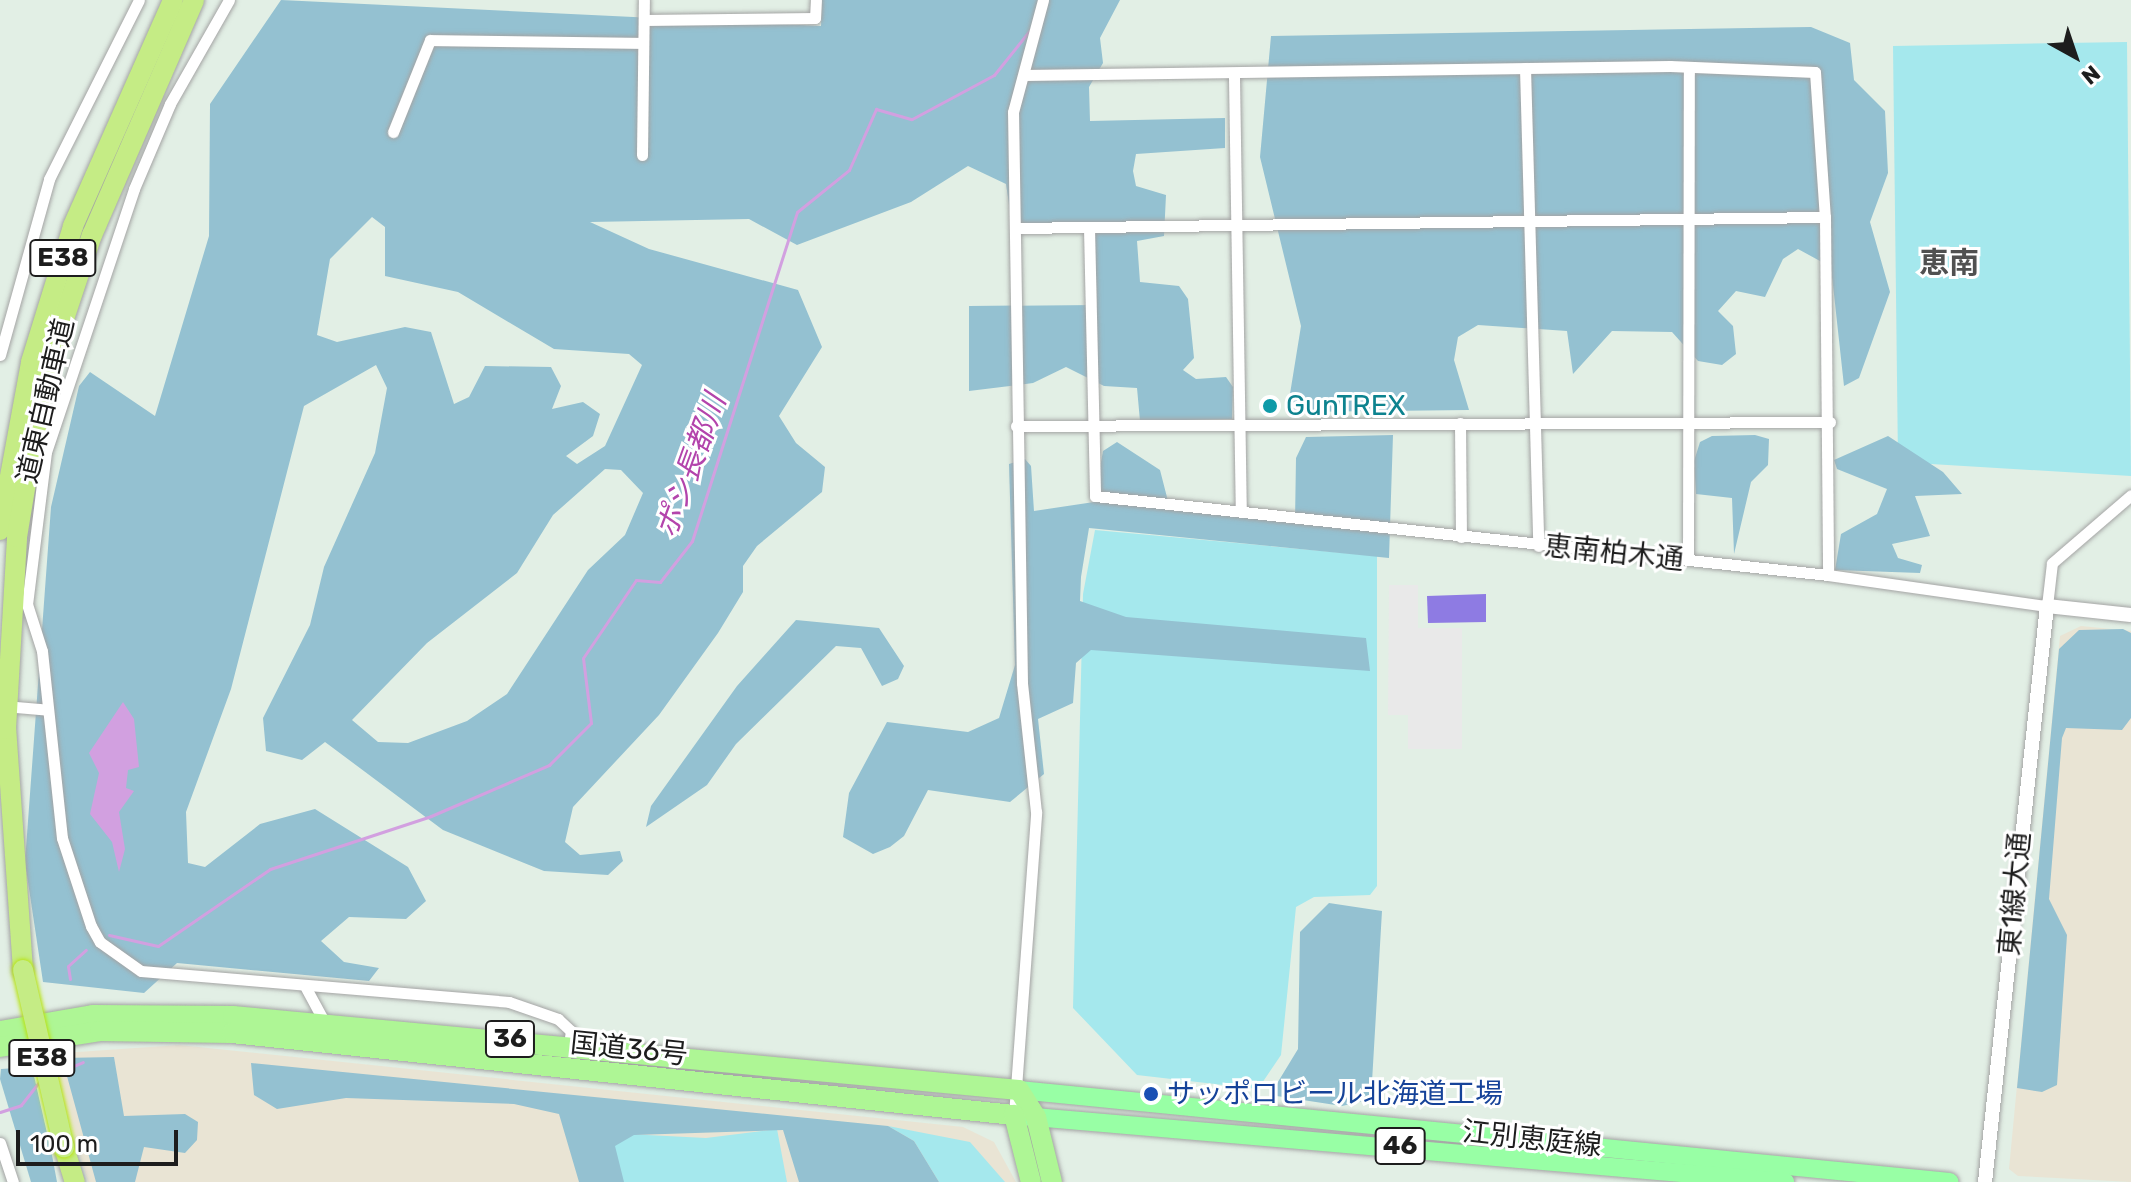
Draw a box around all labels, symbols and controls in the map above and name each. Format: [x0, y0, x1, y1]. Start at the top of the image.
north arrow [2035, 16, 2115, 96]
text: N [2076, 59, 2105, 90]
road number: E38 [29, 236, 97, 280]
district label: 恵南 [1919, 245, 1979, 281]
street label: 道東自動車道 [11, 315, 81, 487]
water label: ポシ長都川 [648, 389, 734, 543]
place label: GunTREX [1286, 389, 1405, 423]
marker: GunTREX [1261, 397, 1279, 415]
street label: 恵南柏木通 [1543, 529, 1685, 577]
street label: 東1線大通 [1993, 831, 2037, 957]
road number: 36 [484, 1017, 536, 1061]
street label: 国道36号 [569, 1026, 689, 1072]
road number: E38 [8, 1036, 76, 1080]
place label: サッポロビール北海道工場 [1167, 1077, 1503, 1111]
marker: サッポロビール北海道工場 [1142, 1085, 1160, 1103]
scale bar [20, 1114, 182, 1164]
street label: 江別恵庭線 [1461, 1115, 1603, 1163]
road number: 46 [1374, 1124, 1426, 1168]
text: 100 m [30, 1130, 98, 1158]

